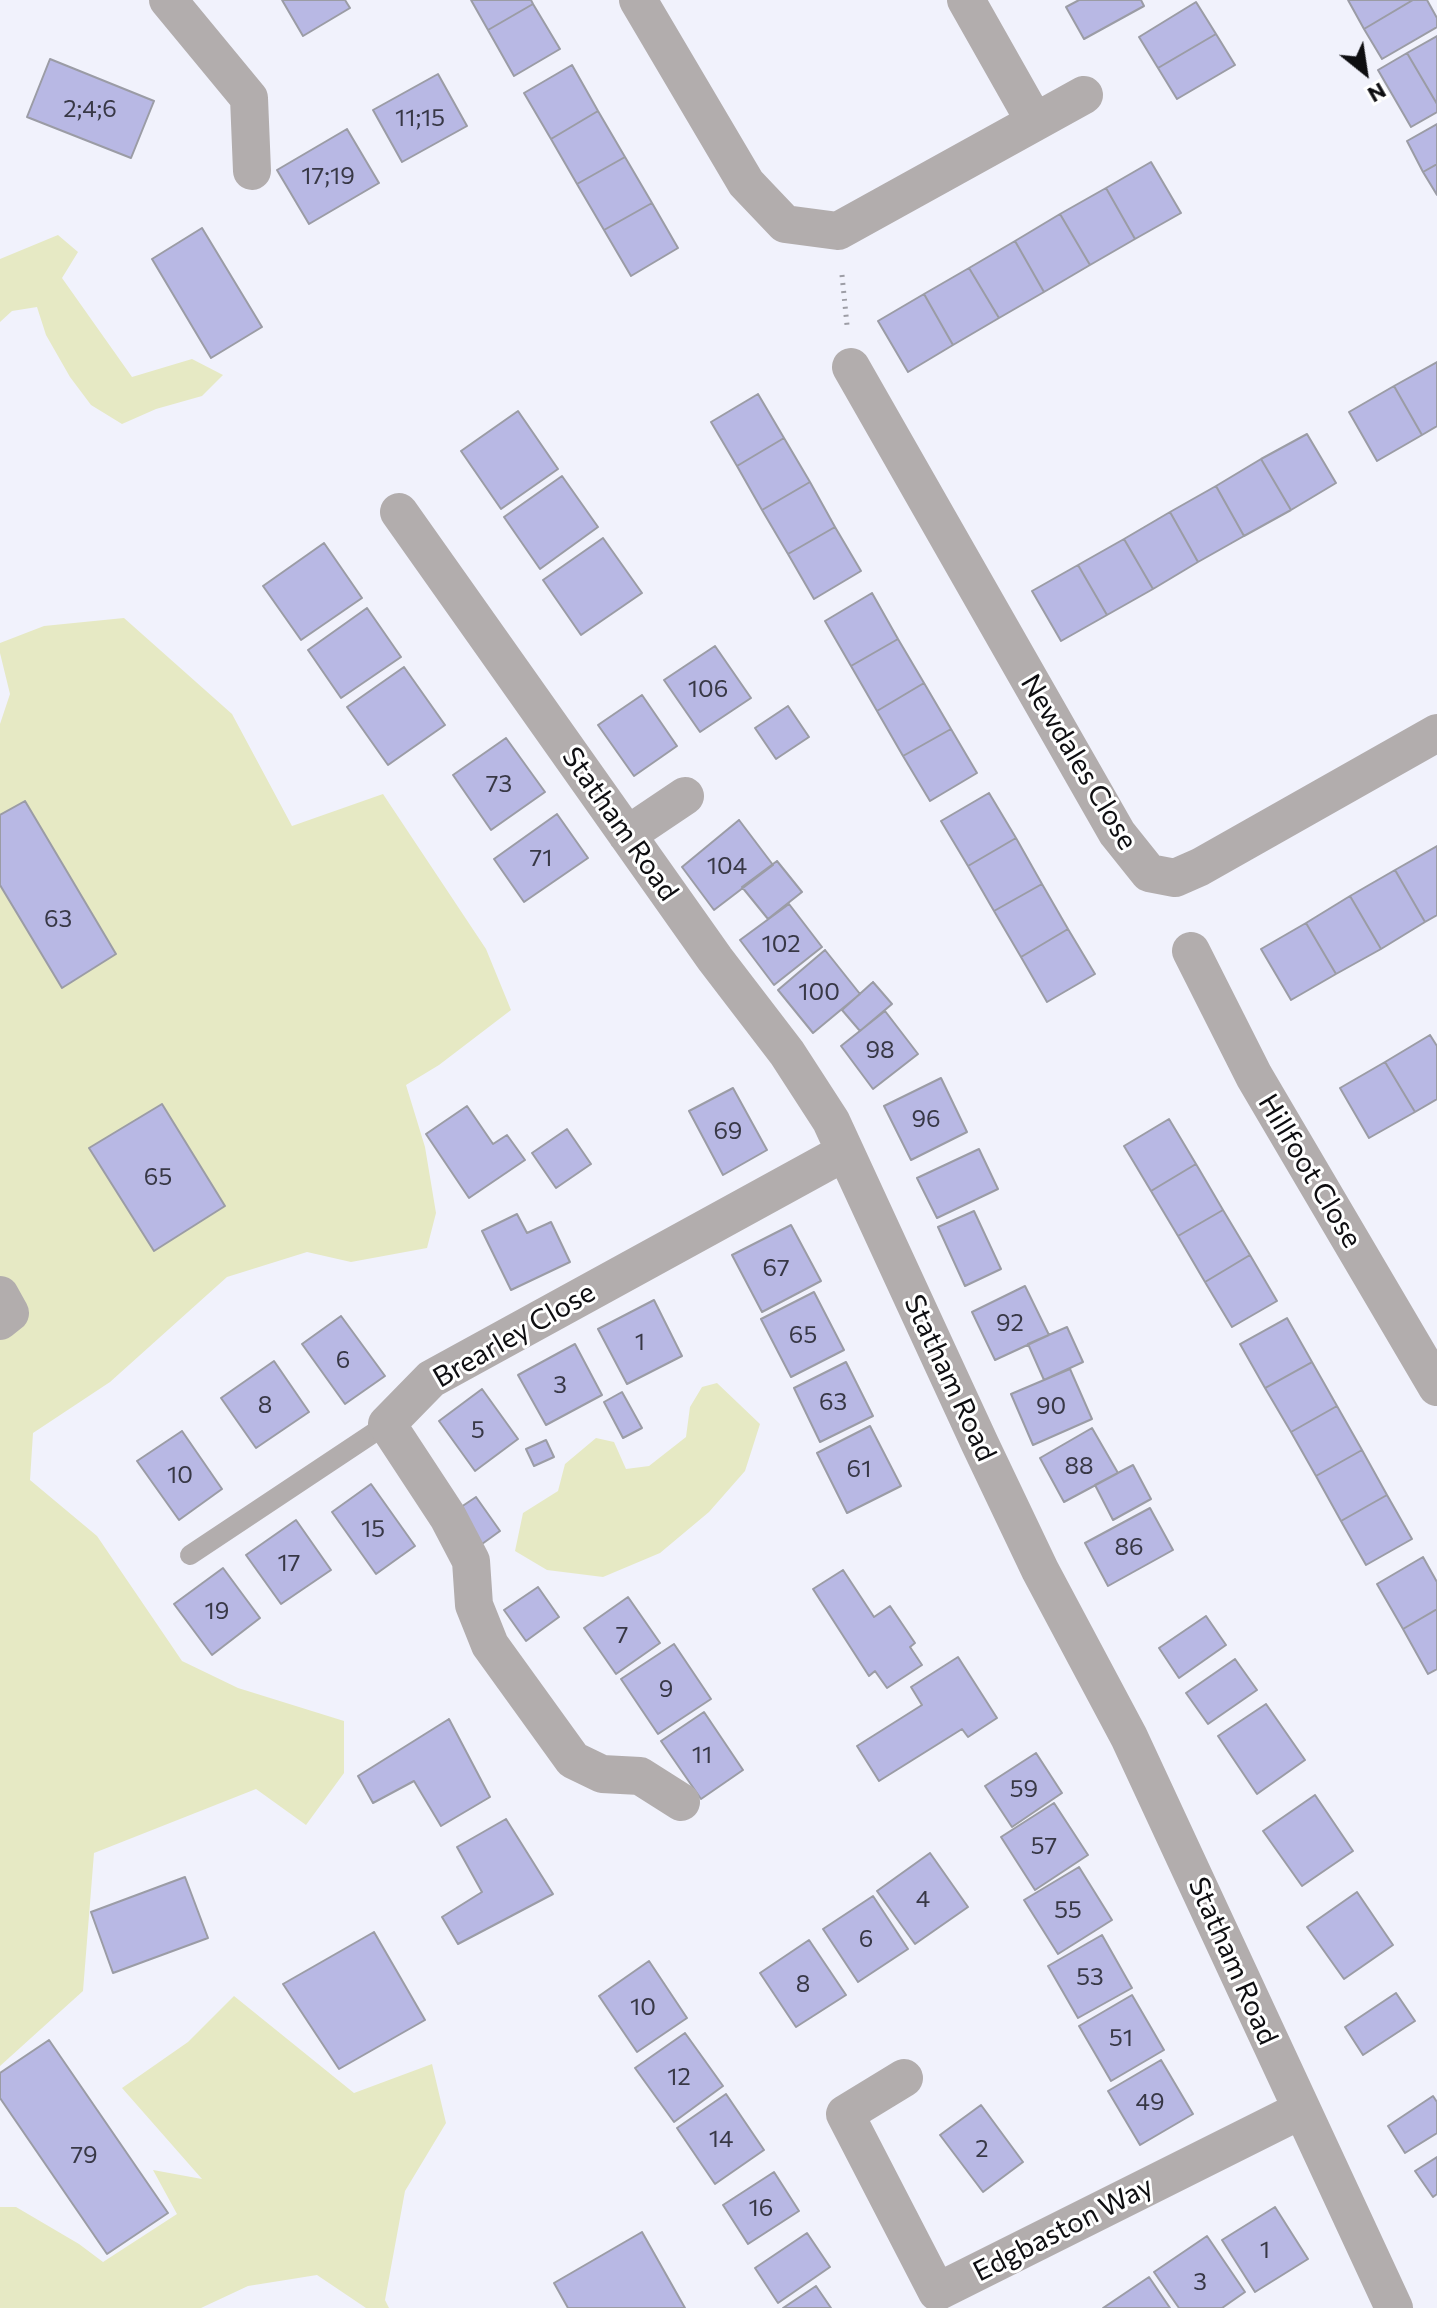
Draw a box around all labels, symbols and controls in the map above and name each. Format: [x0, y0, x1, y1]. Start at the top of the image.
north arrow [1325, 32, 1405, 112]
text: N [1363, 77, 1391, 109]
house number: 2;4;6 [63, 95, 117, 123]
house number: 11;15 [395, 104, 445, 132]
house number: 17;19 [301, 162, 355, 190]
street label: Newdales Close [1013, 668, 1145, 856]
house number: 106 [688, 675, 728, 703]
street label: Statham Road [555, 741, 685, 907]
house number: 73 [486, 770, 512, 798]
house number: 71 [530, 844, 552, 872]
house number: 104 [707, 852, 747, 880]
house number: 63 [44, 905, 72, 933]
house number: 102 [761, 930, 801, 958]
house number: 100 [798, 978, 840, 1006]
house number: 98 [865, 1036, 895, 1064]
street label: Hillfoot Close [1251, 1088, 1369, 1254]
house number: 96 [911, 1105, 941, 1133]
house number: 69 [714, 1117, 742, 1145]
house number: 65 [144, 1163, 172, 1191]
house number: 67 [762, 1254, 790, 1282]
street label: Brearley Close [427, 1275, 601, 1395]
street label: Statham Road [897, 1290, 1003, 1466]
house number: 92 [996, 1309, 1024, 1337]
house number: 65 [789, 1321, 817, 1349]
house number: 1 [635, 1328, 645, 1356]
house number: 6 [336, 1346, 350, 1374]
house number: 3 [553, 1371, 567, 1399]
house number: 63 [819, 1388, 847, 1416]
house number: 8 [258, 1391, 272, 1419]
house number: 90 [1036, 1392, 1066, 1420]
house number: 5 [471, 1416, 485, 1444]
house number: 88 [1064, 1452, 1094, 1480]
house number: 61 [847, 1455, 871, 1483]
house number: 10 [167, 1461, 193, 1489]
house number: 15 [361, 1515, 385, 1543]
house number: 86 [1114, 1533, 1144, 1561]
house number: 17 [278, 1549, 300, 1577]
house number: 19 [205, 1597, 229, 1625]
house number: 7 [616, 1621, 628, 1649]
house number: 9 [659, 1675, 673, 1703]
house number: 11 [692, 1741, 712, 1769]
house number: 59 [1010, 1775, 1038, 1803]
house number: 57 [1031, 1832, 1057, 1860]
street label: Statham Road [1181, 1872, 1285, 2050]
house number: 4 [916, 1885, 930, 1913]
house number: 55 [1054, 1896, 1082, 1924]
house number: 6 [859, 1925, 873, 1953]
house number: 53 [1076, 1963, 1104, 1991]
house number: 8 [796, 1970, 810, 1998]
house number: 10 [630, 1993, 656, 2021]
house number: 51 [1109, 2024, 1133, 2052]
house number: 12 [667, 2063, 691, 2091]
house number: 49 [1136, 2088, 1164, 2116]
house number: 14 [709, 2125, 733, 2153]
house number: 2 [975, 2135, 989, 2163]
house number: 79 [70, 2141, 98, 2169]
street label: Edgbaston Way [968, 2169, 1158, 2289]
house number: 16 [749, 2194, 773, 2222]
house number: 1 [1260, 2236, 1270, 2264]
house number: 3 [1193, 2268, 1207, 2296]

